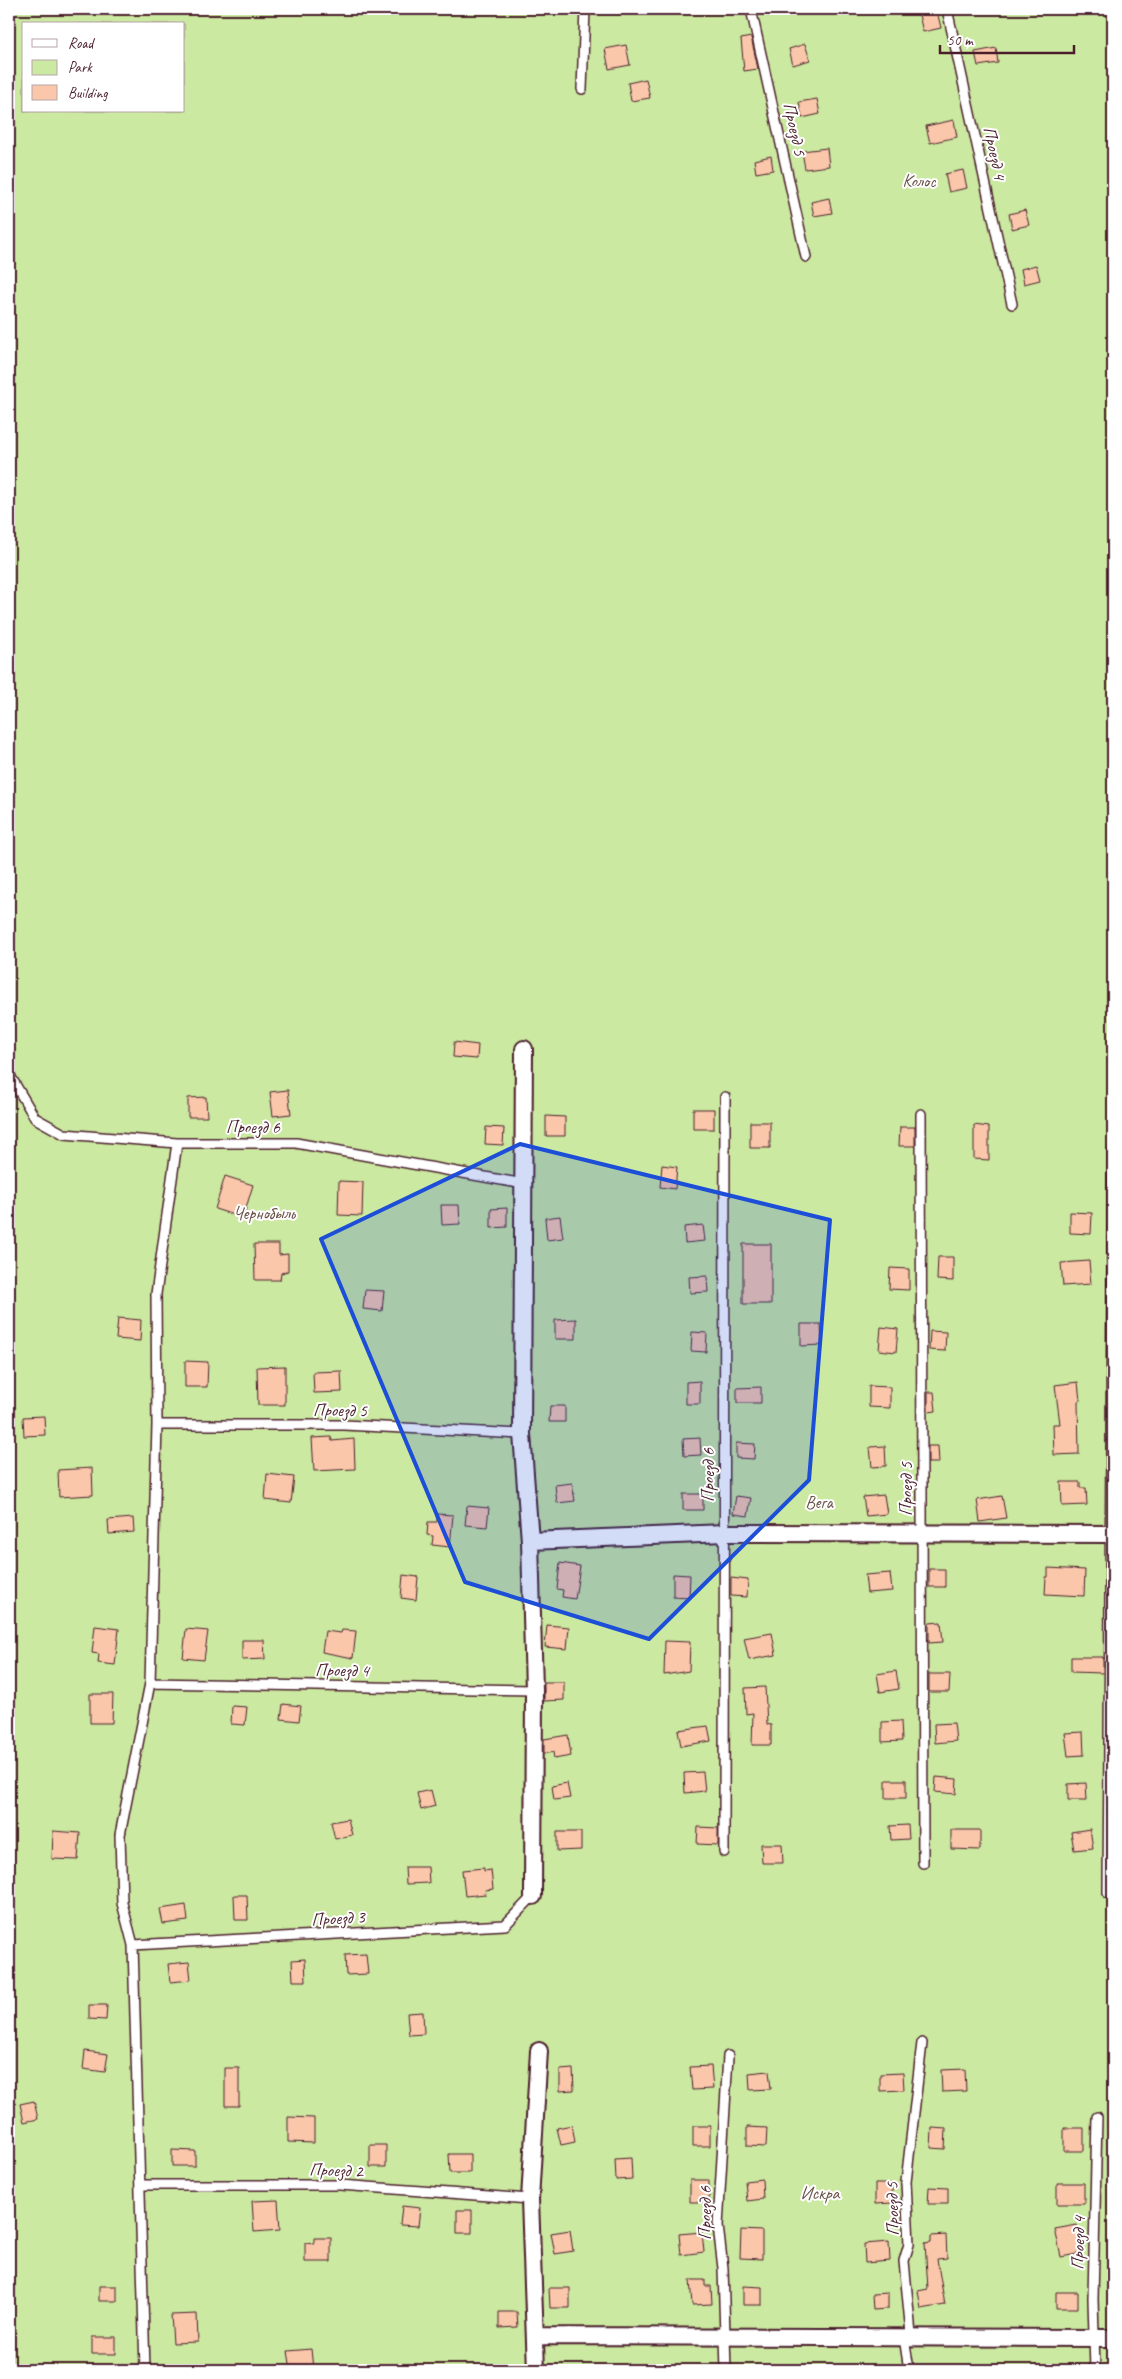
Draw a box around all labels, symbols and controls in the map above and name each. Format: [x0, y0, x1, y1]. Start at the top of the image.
legend [22, 22, 185, 112]
scale bar [940, 22, 1073, 54]
text: 50 m [947, 31, 974, 50]
text: Road [68, 34, 95, 53]
text: Park [68, 58, 93, 77]
text: Building [68, 84, 108, 103]
street label: Проезд 5 [778, 100, 812, 159]
street label: Проезд 4 [978, 124, 1012, 184]
park label: Колос [903, 170, 936, 192]
street label: Проезд 6 [226, 1116, 281, 1139]
park label: Чернобыль [233, 1202, 296, 1224]
street label: Проезд 5 [313, 1399, 368, 1422]
street label: Проезд 6 [697, 1447, 720, 1502]
street label: Проезд 5 [895, 1461, 918, 1516]
park label: Вега [805, 1491, 834, 1513]
street label: Проезд 4 [315, 1659, 371, 1683]
street label: Проезд 3 [311, 1906, 367, 1931]
street label: Проезд 2 [309, 2158, 365, 2183]
street label: Проезд 5 [881, 2181, 904, 2236]
park label: Искра [801, 2182, 841, 2204]
street label: Проезд 6 [694, 2185, 717, 2240]
street label: Проезд 4 [1066, 2214, 1091, 2270]

